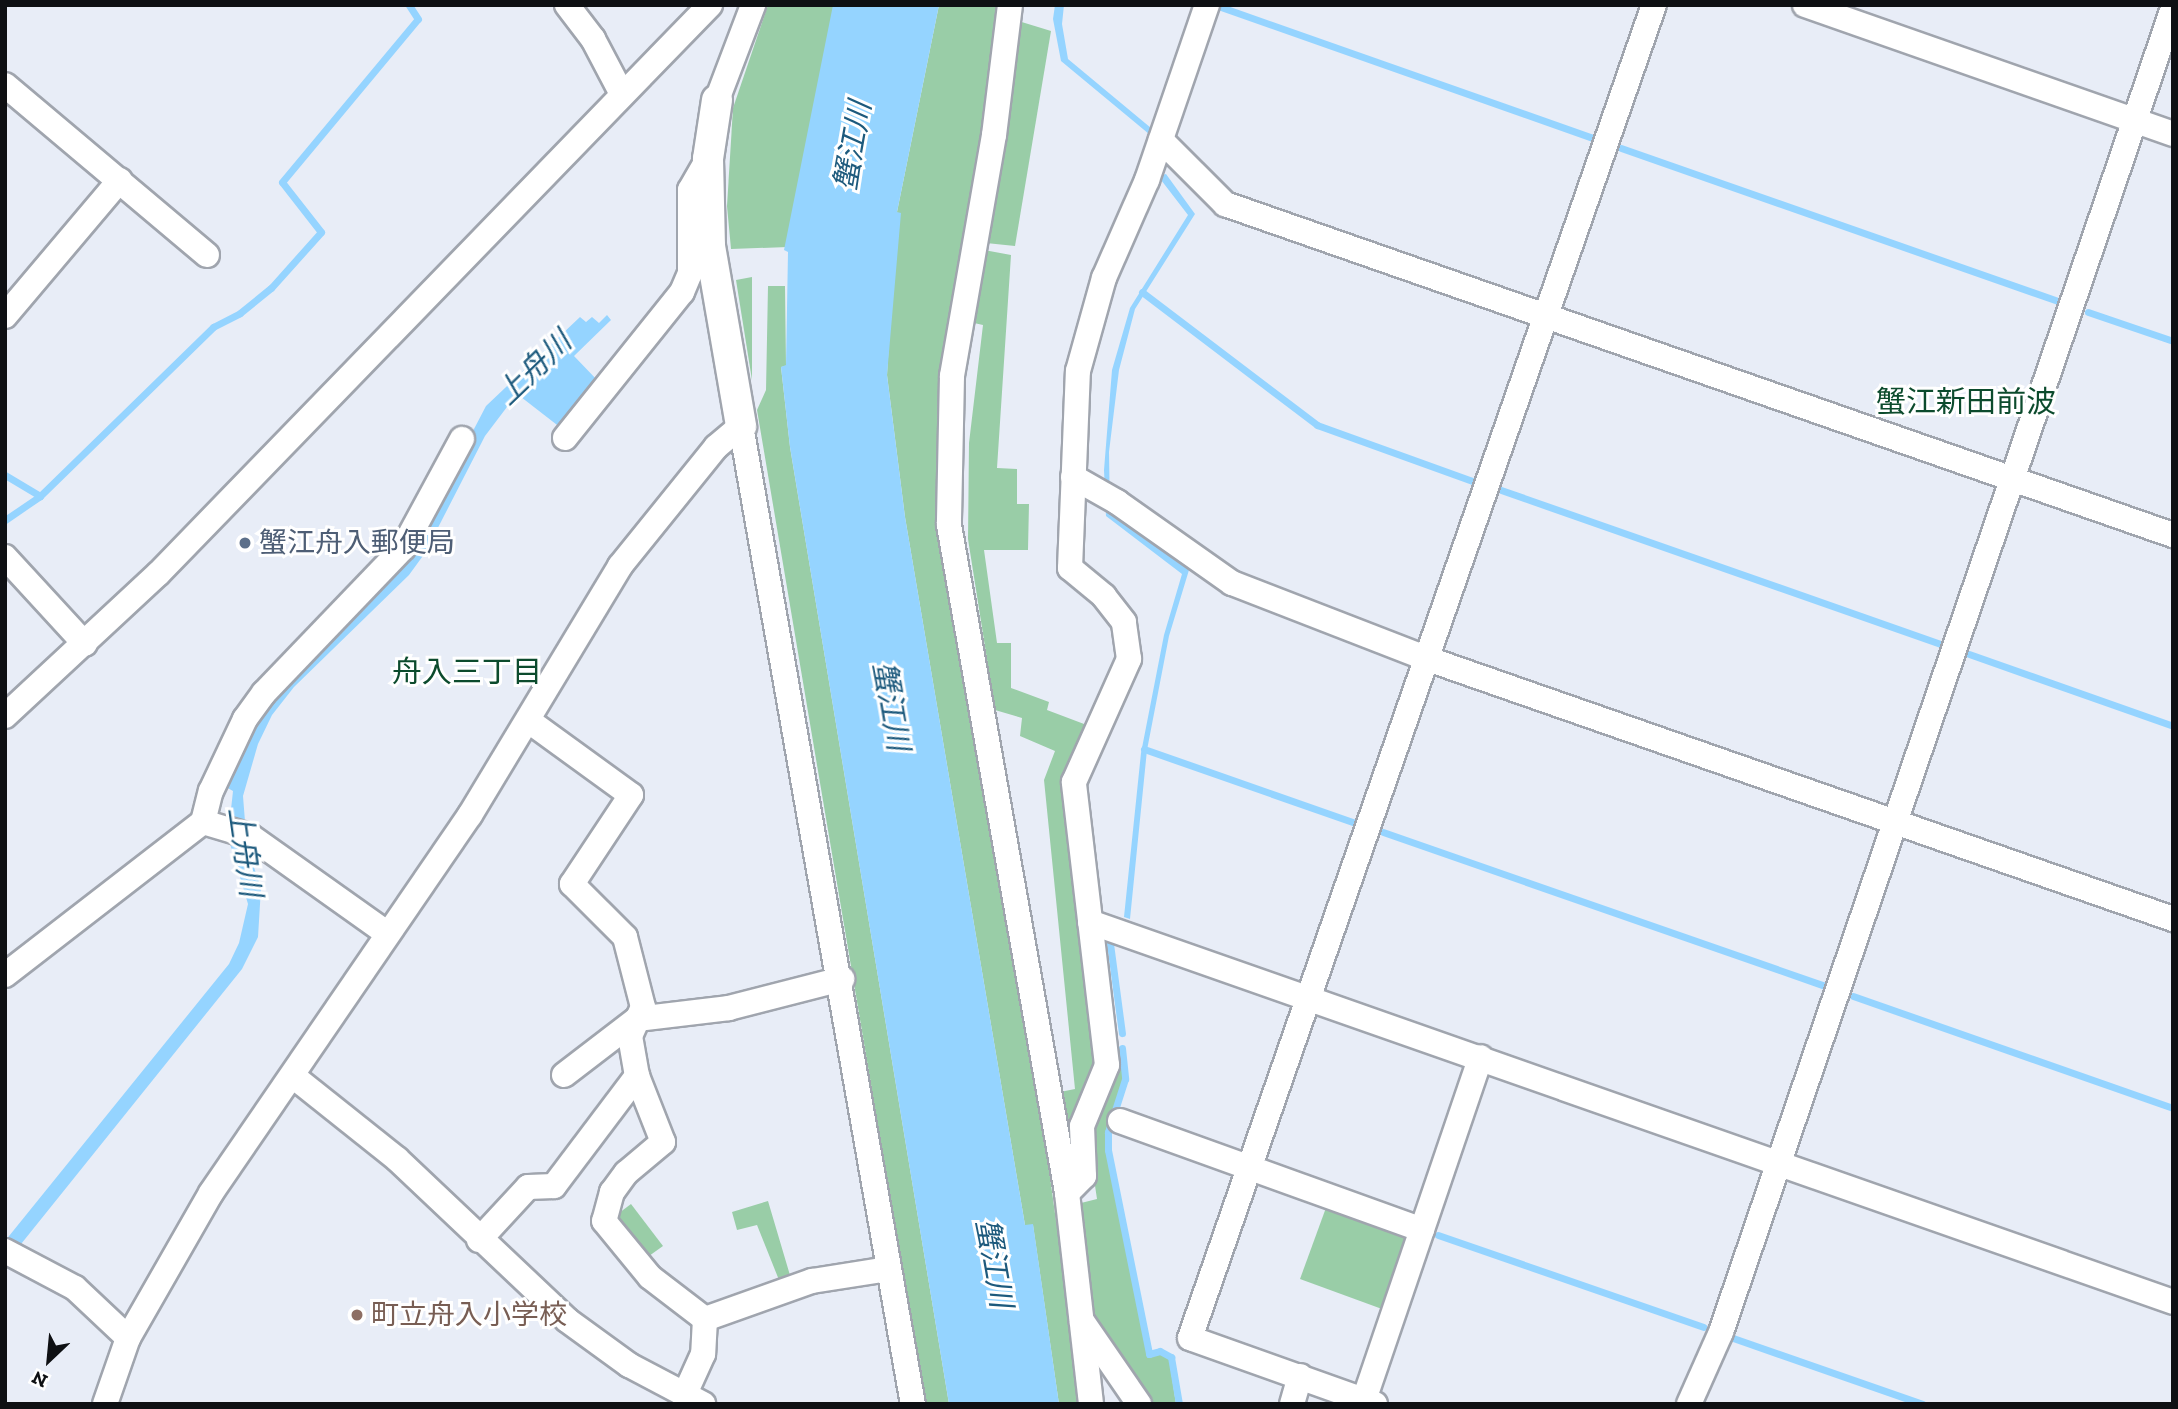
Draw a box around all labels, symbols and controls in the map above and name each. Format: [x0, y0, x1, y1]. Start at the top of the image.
water label: 蟹江川 [827, 99, 879, 193]
water label: 上舟川 [489, 324, 579, 412]
district label: 蟹江新田前波 [1876, 384, 2056, 420]
place label: 蟹江舟入郵便局 [259, 526, 455, 560]
marker: 蟹江舟入郵便局 [237, 535, 253, 551]
district label: 舟入三丁目 [392, 654, 542, 690]
water label: 蟹江川 [865, 659, 917, 753]
water label: 上舟川 [221, 805, 269, 899]
water label: 蟹江川 [968, 1216, 1020, 1310]
place label: 町立舟入小学校 [371, 1298, 567, 1332]
marker: 町立舟入小学校 [349, 1307, 365, 1323]
north arrow [14, 1325, 84, 1395]
text: N [28, 1366, 51, 1393]

